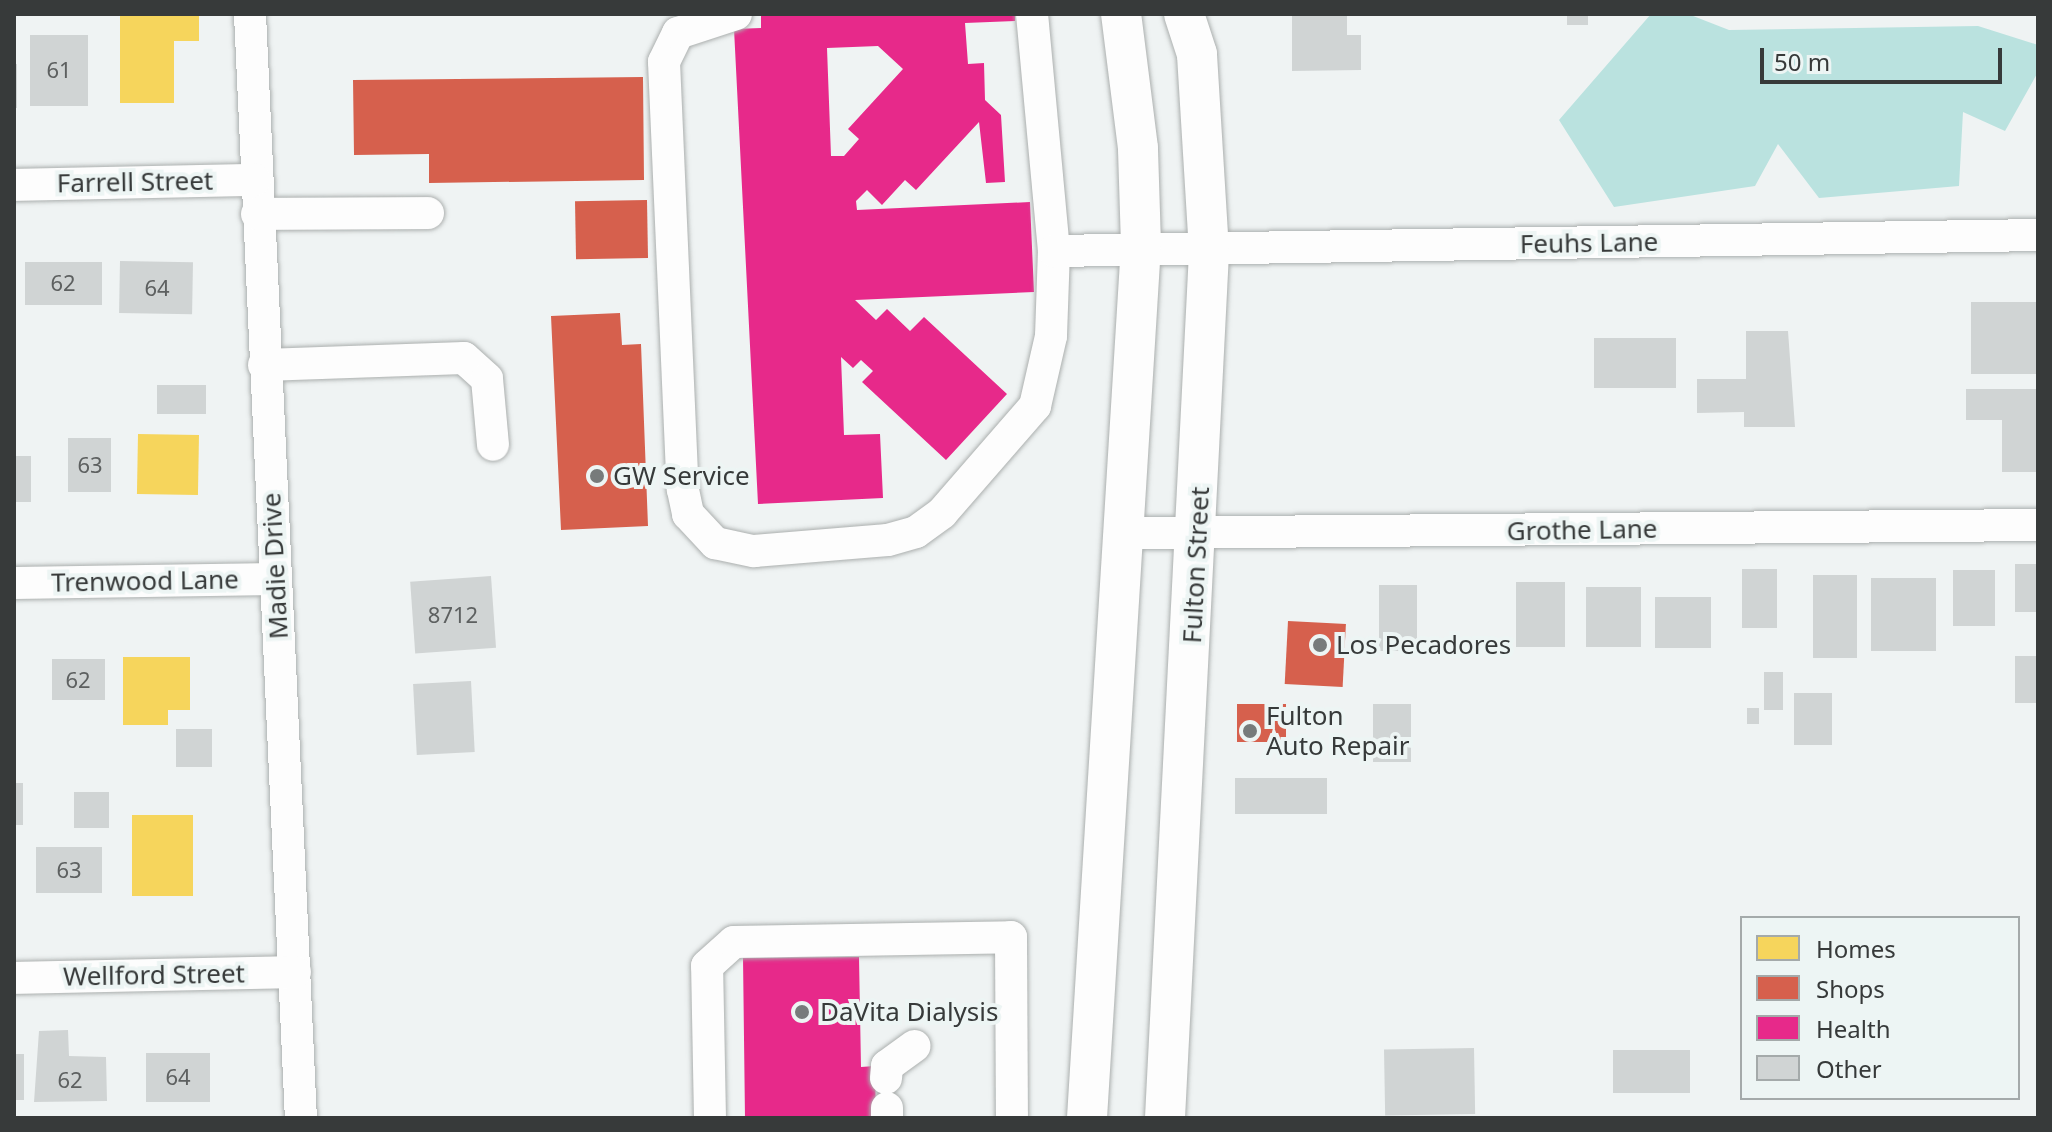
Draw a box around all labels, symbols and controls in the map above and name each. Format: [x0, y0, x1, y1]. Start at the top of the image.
scale bar [1764, 32, 2006, 82]
text: 50 m [1774, 45, 1830, 78]
house number: 61 [46, 57, 72, 83]
street label: Farrell Street [57, 165, 213, 199]
street label: Feuhs Lane [1520, 226, 1658, 260]
house number: 62 [50, 270, 76, 296]
house number: 64 [144, 275, 170, 301]
house number: 63 [77, 452, 103, 478]
place label: GW Service [613, 460, 750, 492]
marker: GW Service [588, 467, 606, 485]
street label: Fulton Street [1176, 486, 1216, 644]
street label: Madie Drive [256, 492, 294, 640]
street label: Grothe Lane [1506, 513, 1658, 547]
street label: Trenwood Lane [51, 564, 239, 598]
house number: 8712 [428, 602, 478, 628]
place label: Los Pecadores [1336, 629, 1511, 661]
marker: Los Pecadores [1311, 636, 1329, 654]
house number: 62 [65, 667, 91, 693]
place label: Fulton Auto Repair [1266, 700, 1409, 762]
marker: Fulton Auto Repair [1241, 722, 1259, 740]
house number: 63 [56, 857, 82, 883]
legend [1740, 916, 2020, 1100]
text: Homes [1816, 932, 1896, 965]
street label: Wellford Street [63, 958, 245, 992]
text: Shops [1816, 972, 1885, 1005]
place label: DaVita Dialysis [820, 996, 998, 1028]
marker: DaVita Dialysis [791, 1001, 813, 1023]
text: Health [1816, 1012, 1890, 1045]
text: Other [1816, 1052, 1882, 1085]
house number: 64 [165, 1064, 191, 1090]
house number: 62 [57, 1067, 83, 1093]

